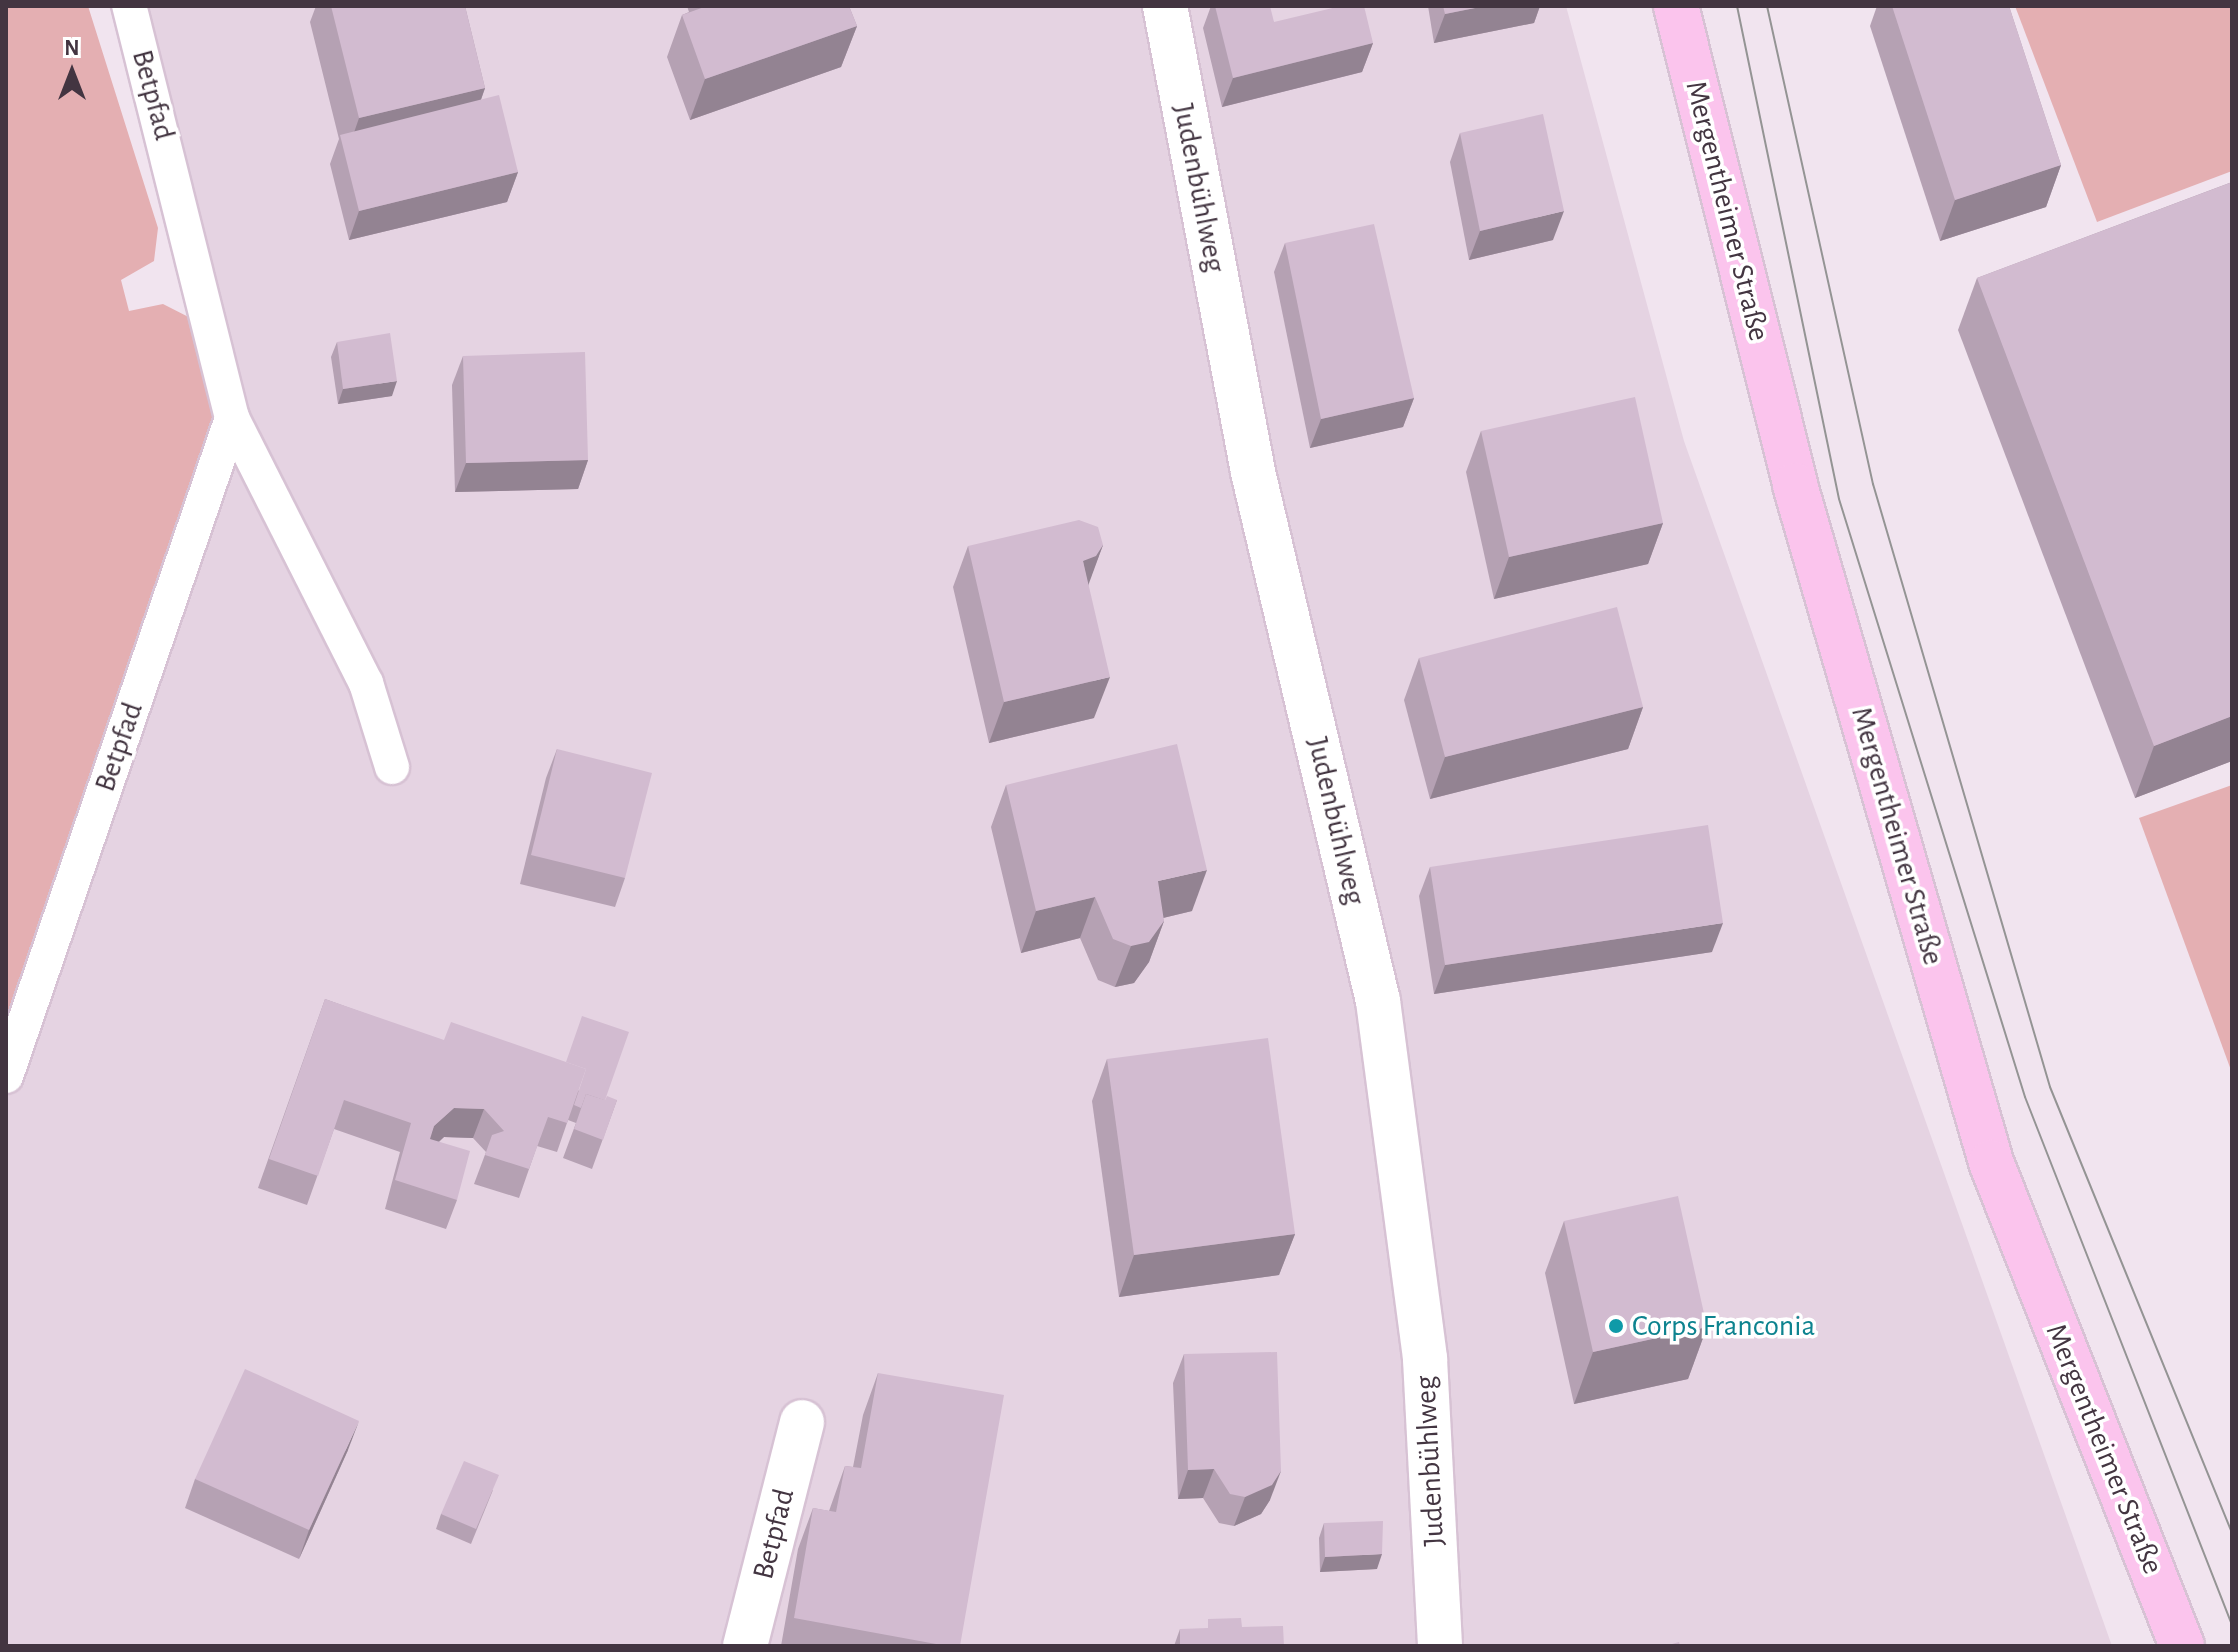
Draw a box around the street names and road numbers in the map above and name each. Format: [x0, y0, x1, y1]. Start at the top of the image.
street label: Betpfad [124, 46, 182, 144]
street label: Mergentheimer Straße [1677, 77, 1777, 345]
street label: Judenbühlweg [1165, 101, 1233, 275]
street label: Betpfad [87, 698, 151, 796]
street label: Mergentheimer Straße [1843, 703, 1951, 969]
street label: Judenbühlweg [1299, 734, 1373, 908]
street label: Mergentheimer Straße [2037, 1319, 2171, 1579]
street label: Judenbühlweg [1408, 1375, 1452, 1547]
street label: Betpfad [745, 1485, 803, 1583]

